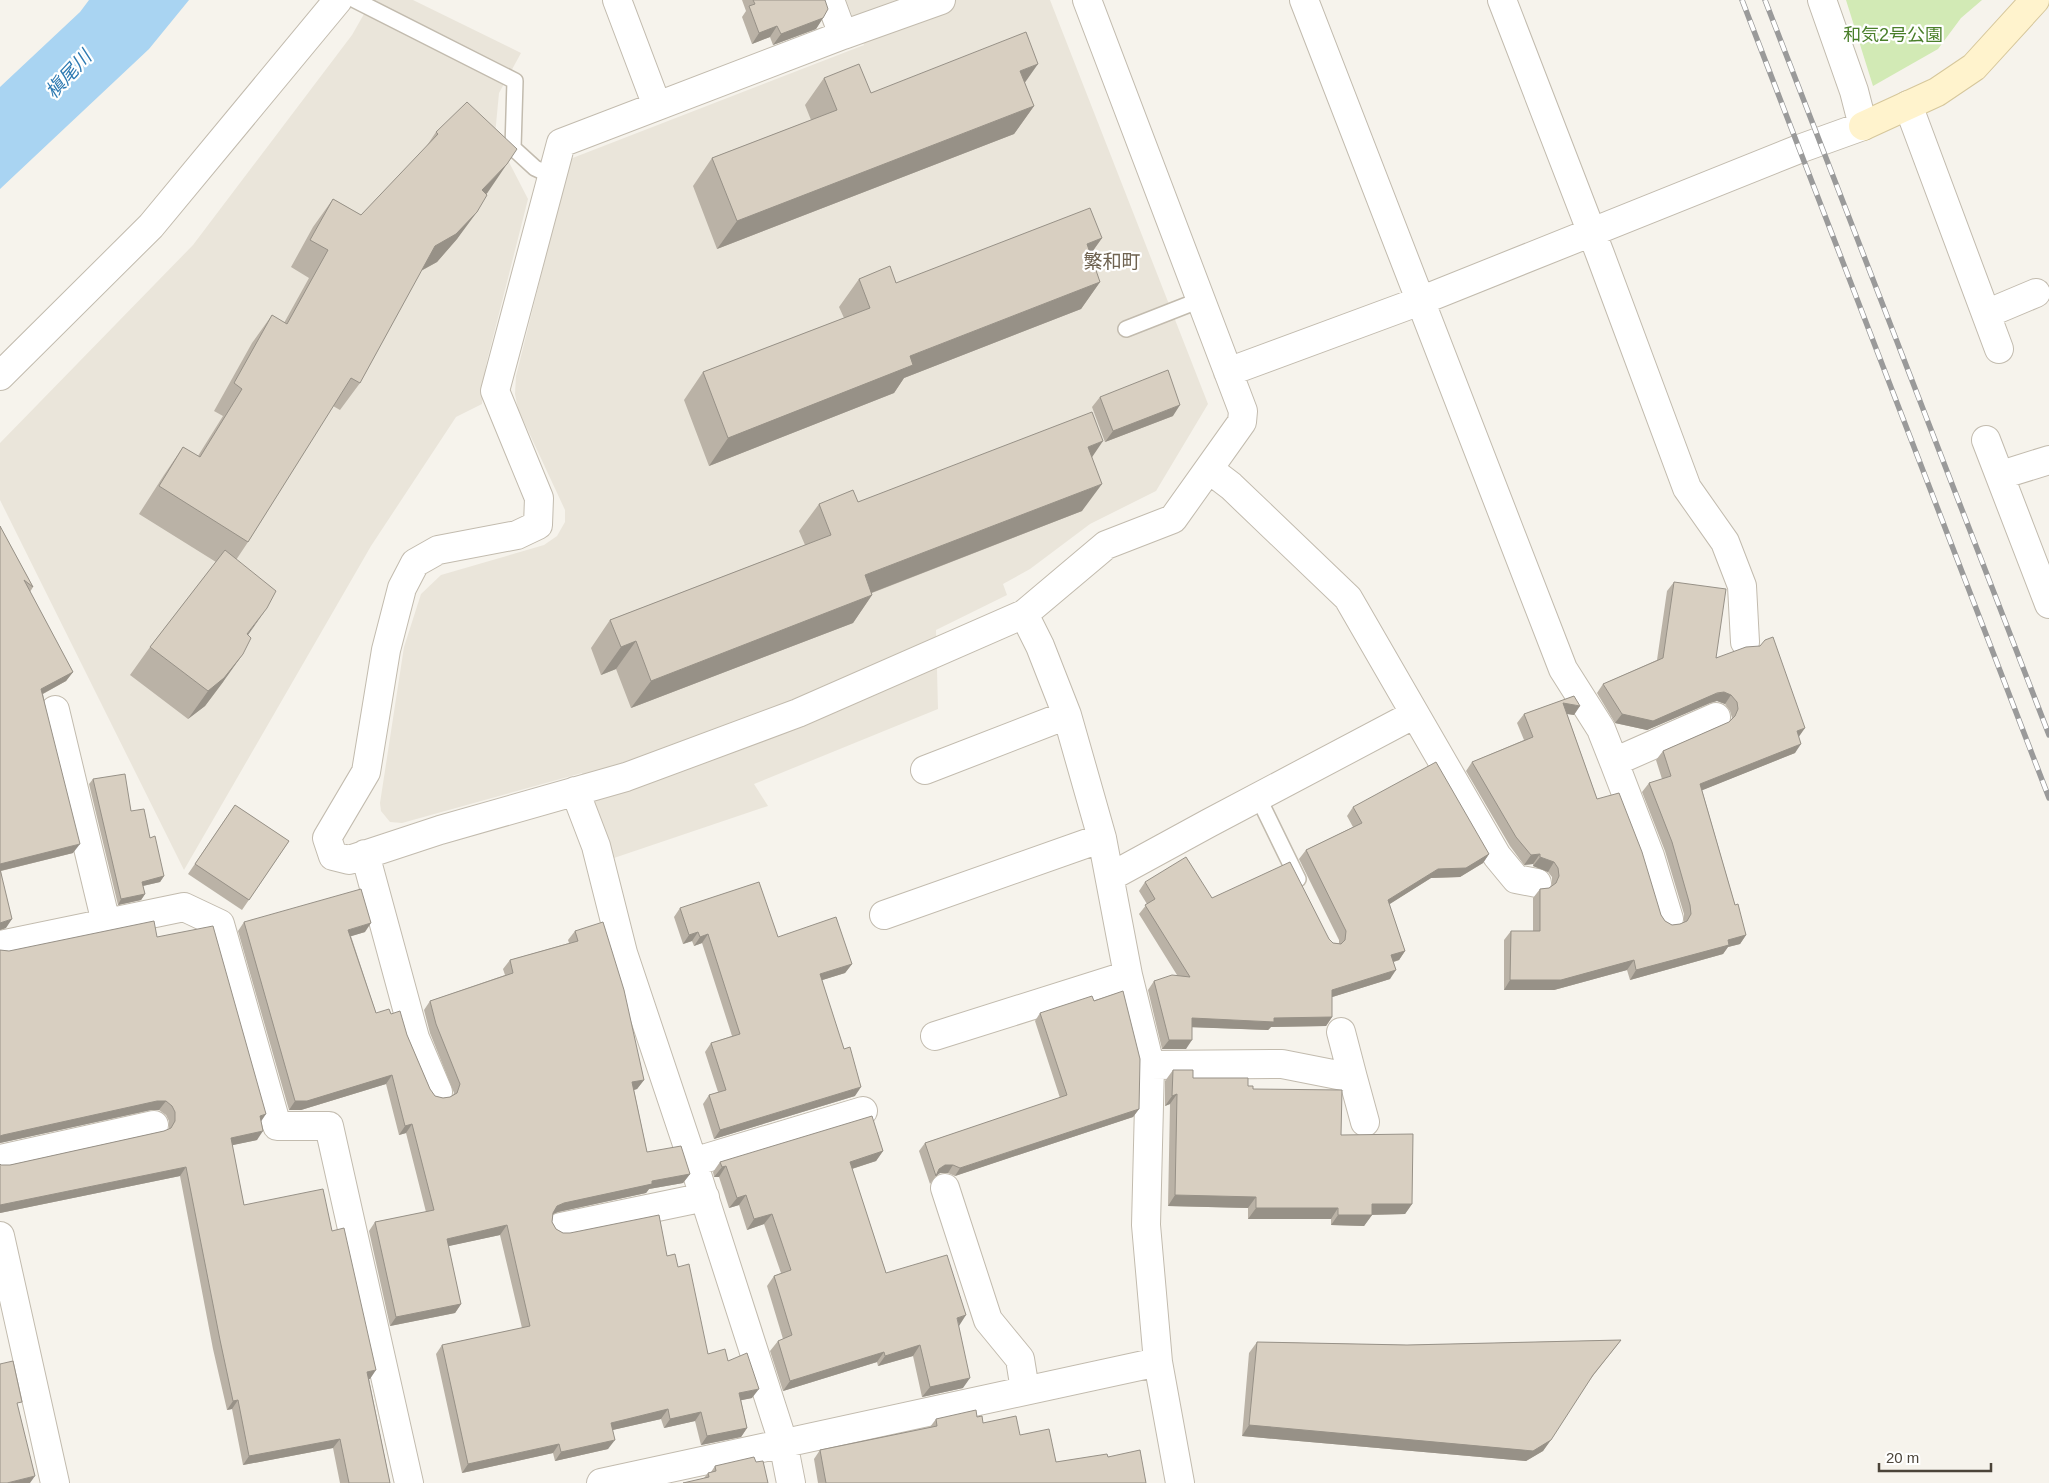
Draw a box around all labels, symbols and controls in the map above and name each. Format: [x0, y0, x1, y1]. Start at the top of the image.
park label: 和気2号公園 [1843, 25, 1943, 45]
water label: 槇尾川 [41, 45, 97, 102]
district label: 繁和町 [1083, 251, 1141, 272]
scale bar [1879, 1440, 1992, 1472]
text: 20 m [1886, 1449, 1919, 1466]

